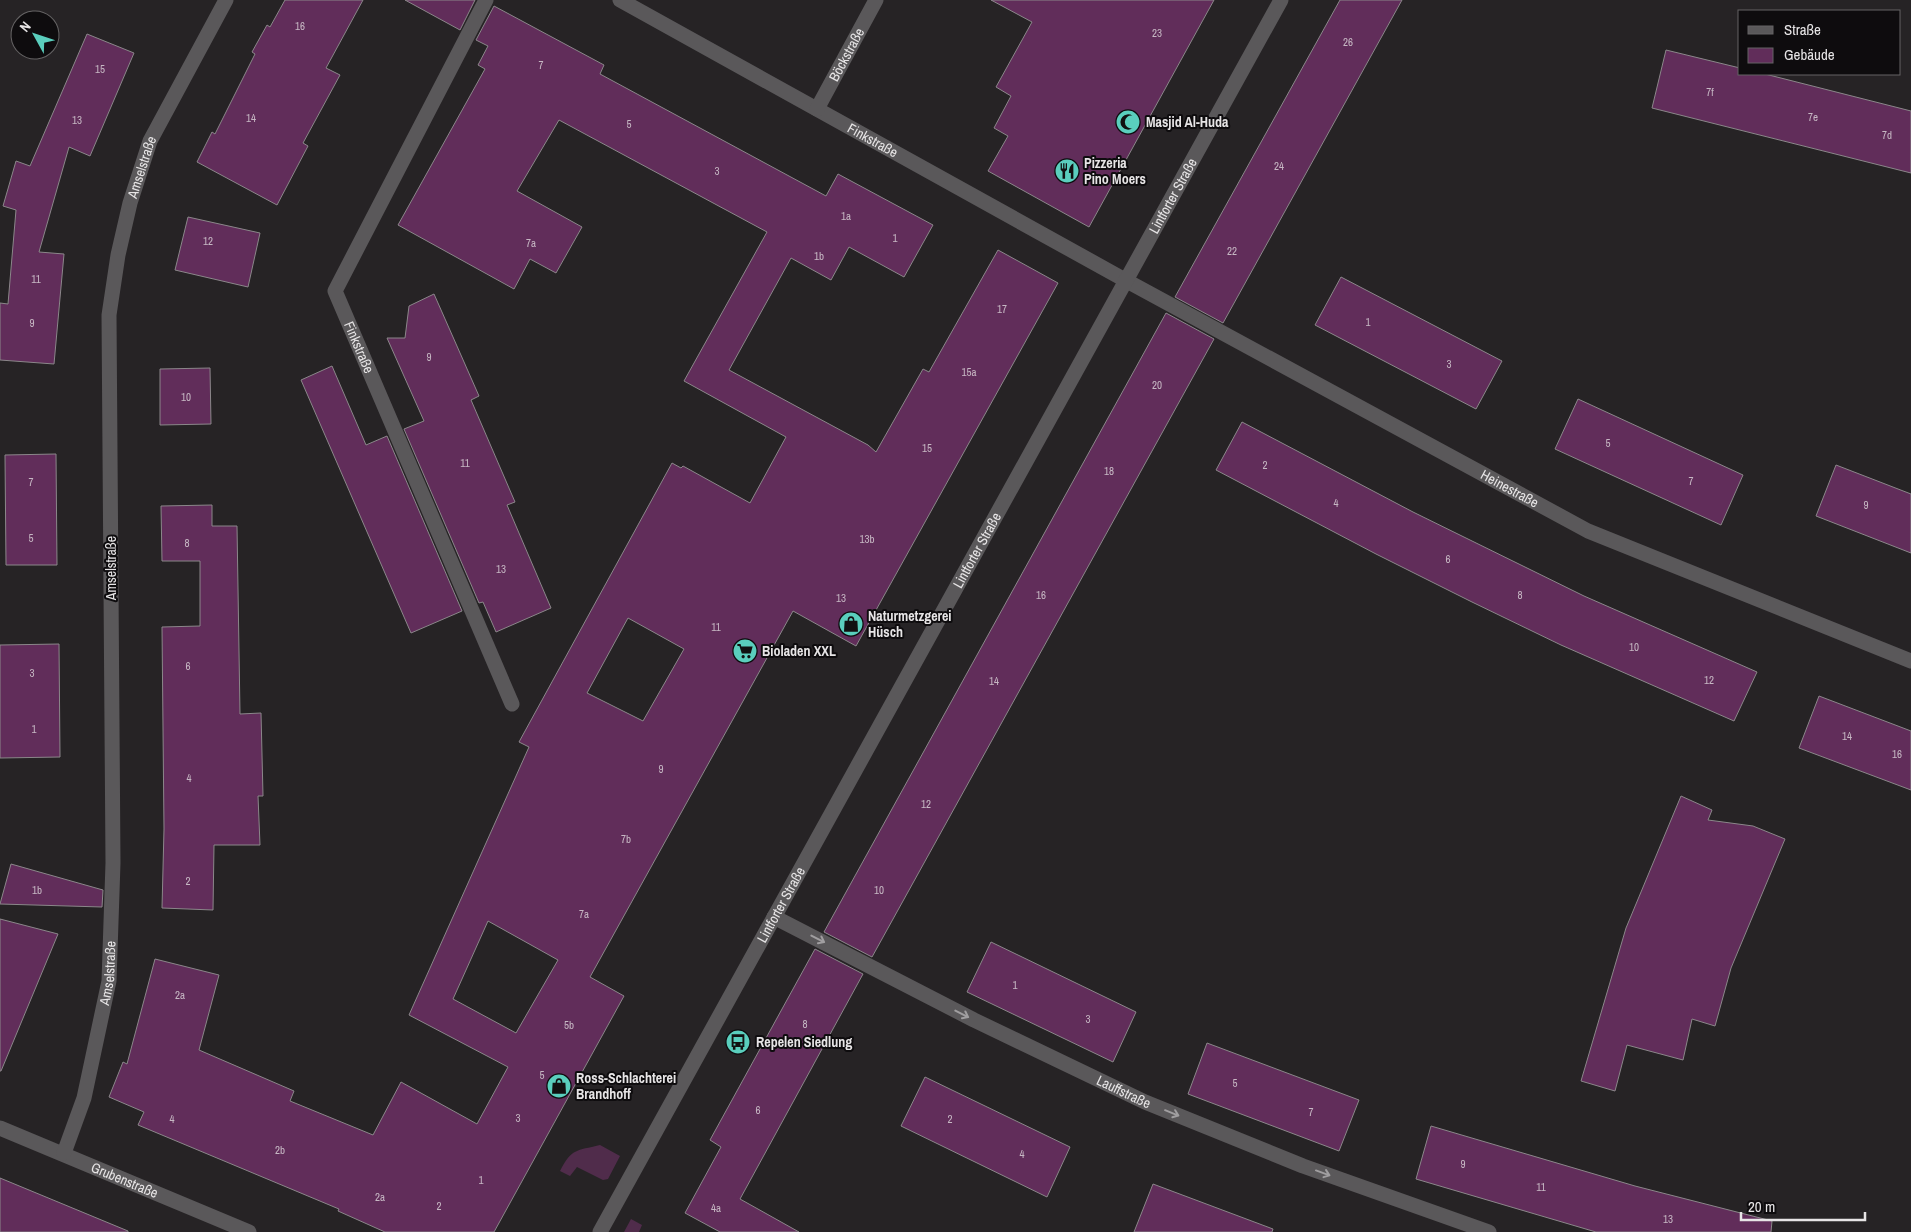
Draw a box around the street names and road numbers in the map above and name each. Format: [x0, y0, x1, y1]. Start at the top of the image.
street label: Böckstraße [825, 25, 868, 84]
street label: Finkstraße [844, 119, 901, 161]
street label: Amselstraße [123, 132, 160, 202]
street label: Lintforter Straße [1145, 155, 1201, 237]
street label: Finkstraße [340, 318, 378, 376]
street label: Heinestraße [1478, 466, 1542, 512]
street label: Lintforter Straße [949, 509, 1005, 591]
street label: Amselstraße [102, 536, 120, 601]
street label: Lintforter Straße [753, 864, 809, 946]
street label: Amselstraße [95, 941, 119, 1008]
street label: Lauffstraße [1094, 1071, 1153, 1112]
street label: Grubenstraße [88, 1158, 161, 1202]

